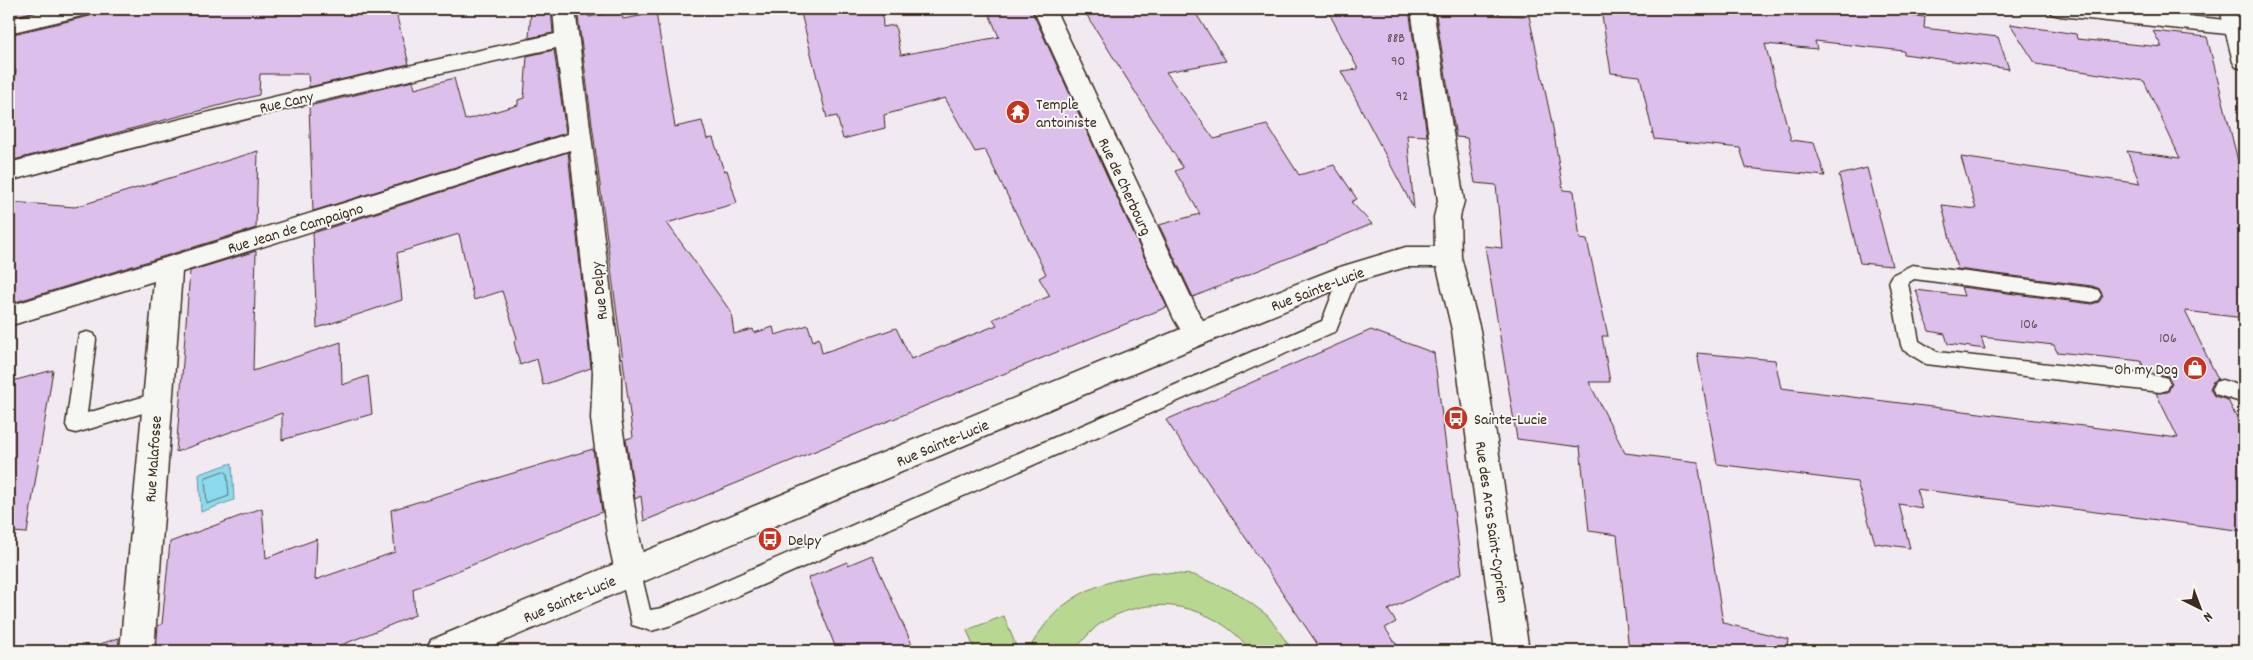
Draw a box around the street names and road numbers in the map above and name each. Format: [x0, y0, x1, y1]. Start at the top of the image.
street label: Rue Cany [257, 86, 316, 121]
street label: Rue de Cherbourg [1091, 134, 1156, 240]
street label: Rue Jean de Campaigno [225, 198, 366, 261]
street label: Rue Delpy [586, 260, 615, 321]
street label: Rue Sainte-Lucie [1268, 262, 1368, 319]
street label: Rue Sainte-Lucie [893, 414, 993, 474]
street label: Rue Malafosse [140, 415, 169, 503]
street label: Rue des Arcs Saint-Cyprien [1468, 440, 1513, 605]
street label: Rue Sainte-Lucie [520, 570, 620, 630]

